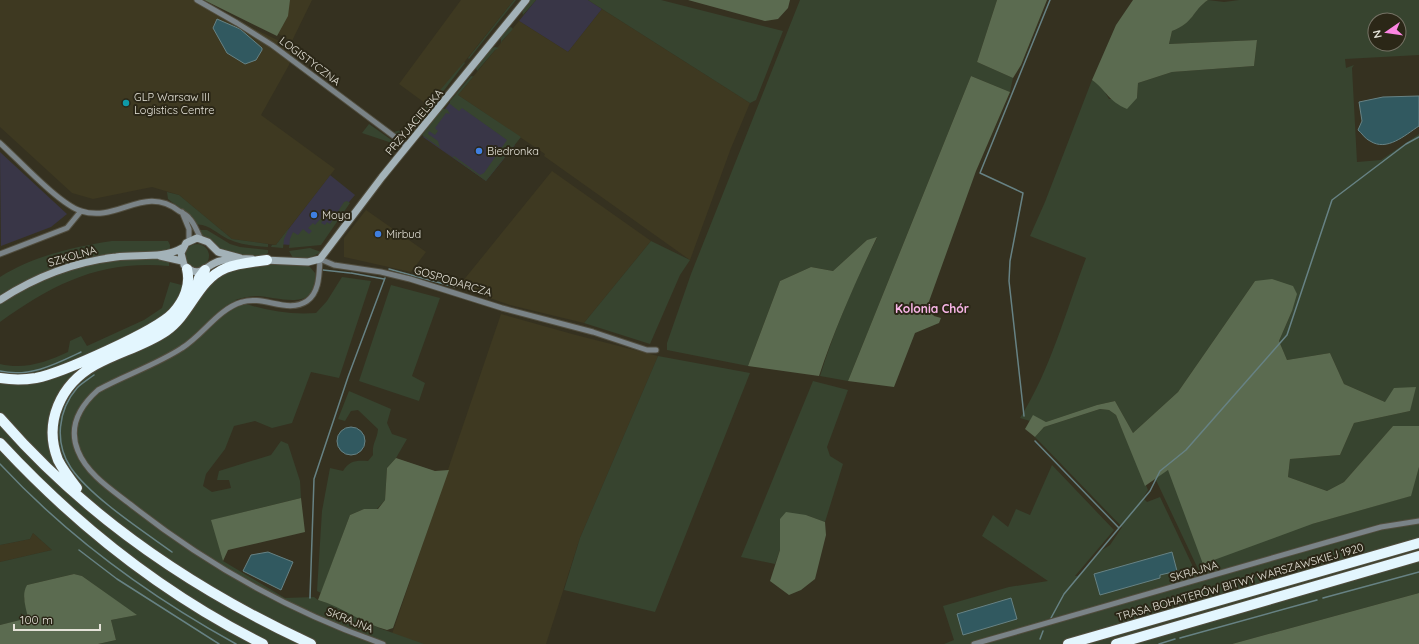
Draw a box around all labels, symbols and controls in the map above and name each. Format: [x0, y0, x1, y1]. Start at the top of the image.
north arrow [1367, 12, 1407, 52]
text: N [1370, 29, 1385, 40]
street label: LOGISTYCZNA [277, 34, 343, 88]
street label: PRZYJACIELSKA [382, 86, 446, 158]
place label: GLP Warsaw III Logistics Centre [134, 90, 215, 117]
marker: GLP Warsaw III Logistics Centre [121, 98, 131, 108]
place label: Biedronka [487, 144, 539, 158]
marker: Biedronka [474, 146, 484, 156]
place label: Moya [322, 208, 351, 222]
marker: Moya [309, 210, 319, 220]
place label: Mirbud [386, 227, 421, 241]
marker: Mirbud [373, 229, 383, 239]
street label: SZKOLNA [46, 242, 98, 270]
street label: GOSPODARCZA [412, 262, 494, 300]
district label: Kolonia Chór [895, 301, 969, 316]
street label: TRASA BOHATERÓW BITWY WARSZAWSKIEJ 1920 [1115, 540, 1365, 624]
street label: SKRAJNA [1168, 557, 1220, 585]
street label: SKRAJNA [324, 604, 376, 636]
scale bar [14, 606, 100, 632]
text: 100 m [20, 612, 53, 627]

